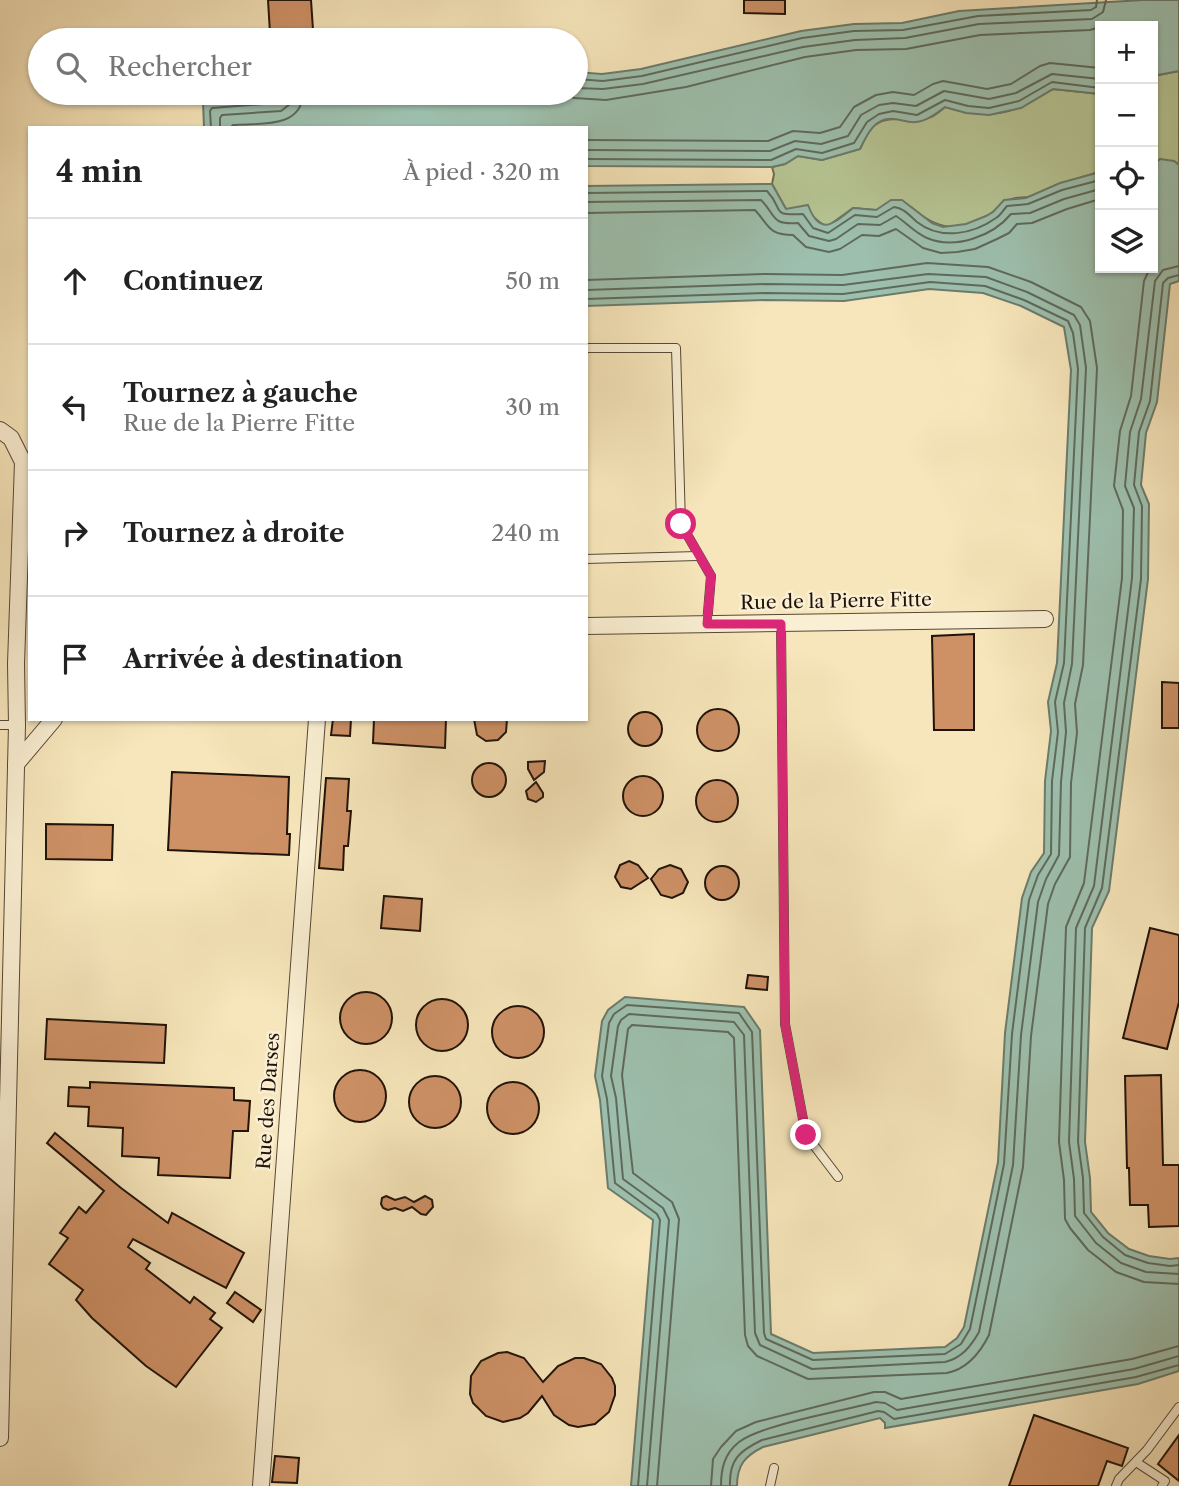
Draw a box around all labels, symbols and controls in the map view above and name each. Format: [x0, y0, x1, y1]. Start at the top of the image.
map controls [1095, 21, 1158, 273]
button: + [1095, 21, 1158, 84]
search box [28, 28, 588, 105]
icon: search [52, 48, 90, 86]
text: Rechercher [108, 51, 252, 83]
button: − [1095, 84, 1158, 147]
button: locate [1095, 147, 1158, 210]
text: 4 min [56, 153, 142, 190]
text: À pied · 320 m [403, 158, 560, 186]
button: layers [1095, 210, 1158, 273]
icon: ahead [56, 262, 94, 300]
text: Continuez [123, 265, 263, 297]
text: 50 m [505, 267, 560, 295]
text: Tournez à gauche [123, 377, 358, 409]
icon: left [56, 388, 94, 426]
text: 30 m [505, 393, 560, 421]
text: Rue de la Pierre Fitte [123, 409, 355, 437]
route start [665, 508, 696, 539]
icon: right [56, 514, 94, 552]
text: Tournez à droite [123, 517, 345, 549]
text: 240 m [491, 519, 560, 547]
street label: Rue de la Pierre Fitte [740, 588, 932, 614]
icon: arrive [56, 640, 94, 678]
text: Arrivée à destination [123, 643, 403, 675]
street label: Rue des Darses [252, 1032, 284, 1170]
route end [790, 1119, 821, 1150]

